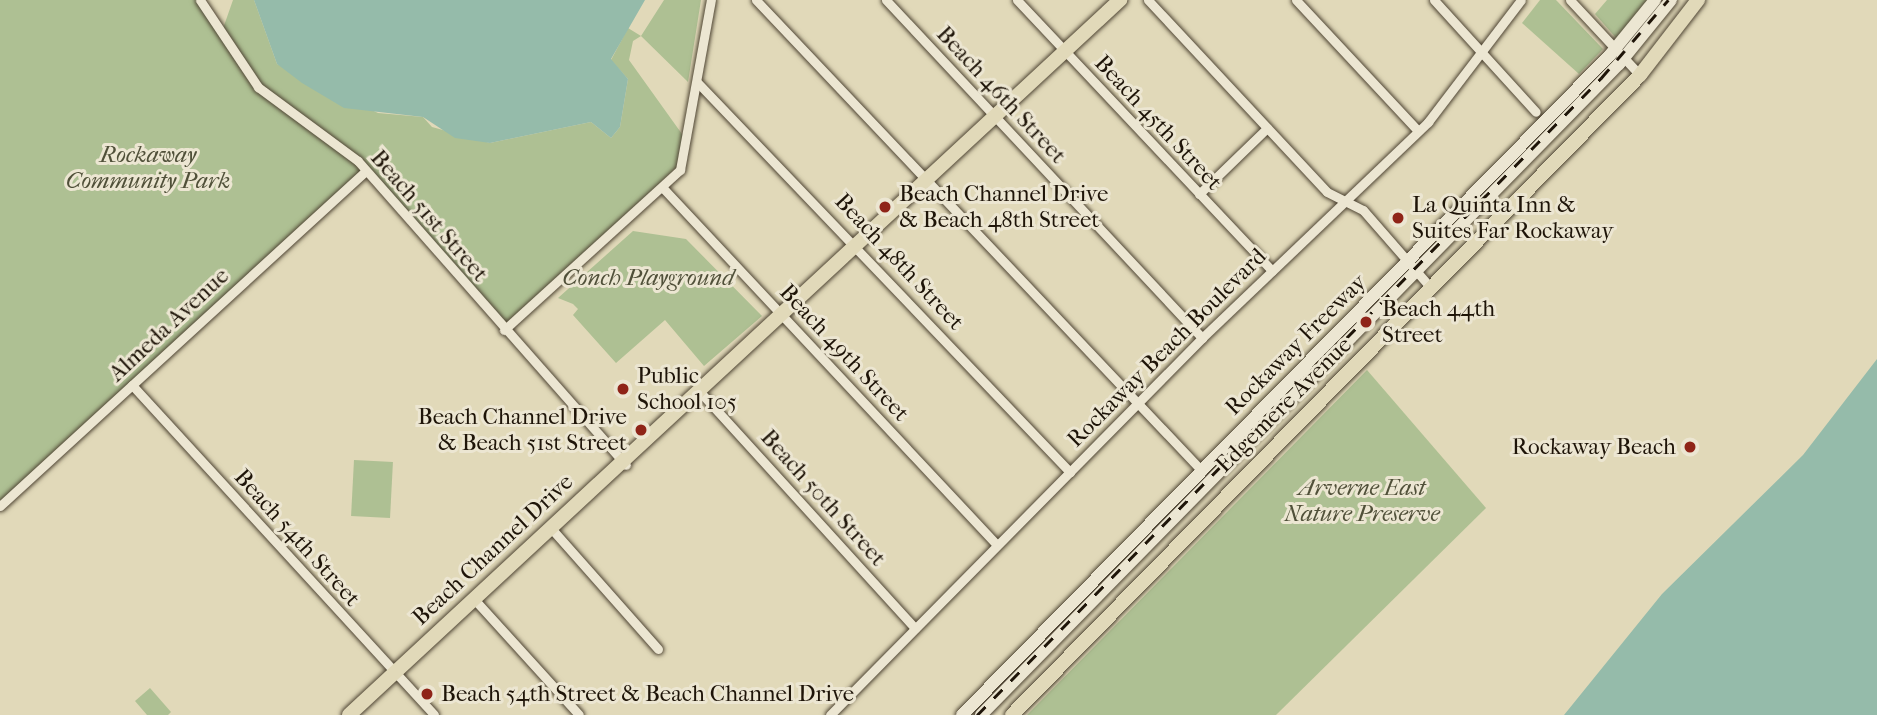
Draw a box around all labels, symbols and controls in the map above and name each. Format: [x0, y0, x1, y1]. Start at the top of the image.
street label: Beach 46th Street [930, 21, 1072, 169]
street label: Beach 45th Street [1088, 50, 1228, 196]
park label: Rockaway Community Park [66, 141, 230, 195]
street label: Beach 51st Street [364, 145, 494, 287]
place label: Beach Channel Drive & Beach 48th Street [899, 180, 1108, 234]
street label: Beach 48th Street [829, 188, 969, 336]
place label: La Quinta Inn & Suites Far Rockaway [1412, 191, 1613, 245]
marker: Beach Channel Drive & Beach 48th Street [877, 199, 893, 215]
marker: La Quinta Inn & Suites Far Rockaway [1390, 210, 1406, 226]
street label: Rockaway Beach Boulevard [1062, 243, 1272, 453]
street label: Almeda Avenue [103, 262, 235, 388]
park label: Conch Playground [562, 264, 734, 292]
street label: Rockaway Freeway [1220, 269, 1372, 421]
street label: Beach 49th Street [773, 279, 915, 427]
place label: Beach 44th Street [1382, 295, 1495, 349]
marker: Beach 44th Street [1356, 312, 1376, 332]
street label: Edgemere Avenue [1210, 331, 1358, 479]
place label: Public School 105 [637, 362, 737, 416]
marker: Public School 105 [615, 381, 631, 397]
place label: Beach Channel Drive & Beach 51st Street [418, 403, 627, 457]
marker: Beach Channel Drive & Beach 51st Street [633, 422, 649, 438]
street label: Beach 50th Street [754, 424, 892, 572]
place label: Rockaway Beach [1512, 433, 1676, 461]
marker: Rockaway Beach [1682, 439, 1698, 455]
street label: Beach 54th Street [228, 464, 366, 612]
street label: Beach Channel Drive [407, 469, 579, 631]
park label: Arverne East Nature Preserve [1284, 474, 1440, 528]
place label: Beach 54th Street & Beach Channel Drive [441, 680, 854, 708]
marker: Beach 54th Street & Beach Channel Drive [419, 686, 435, 702]

